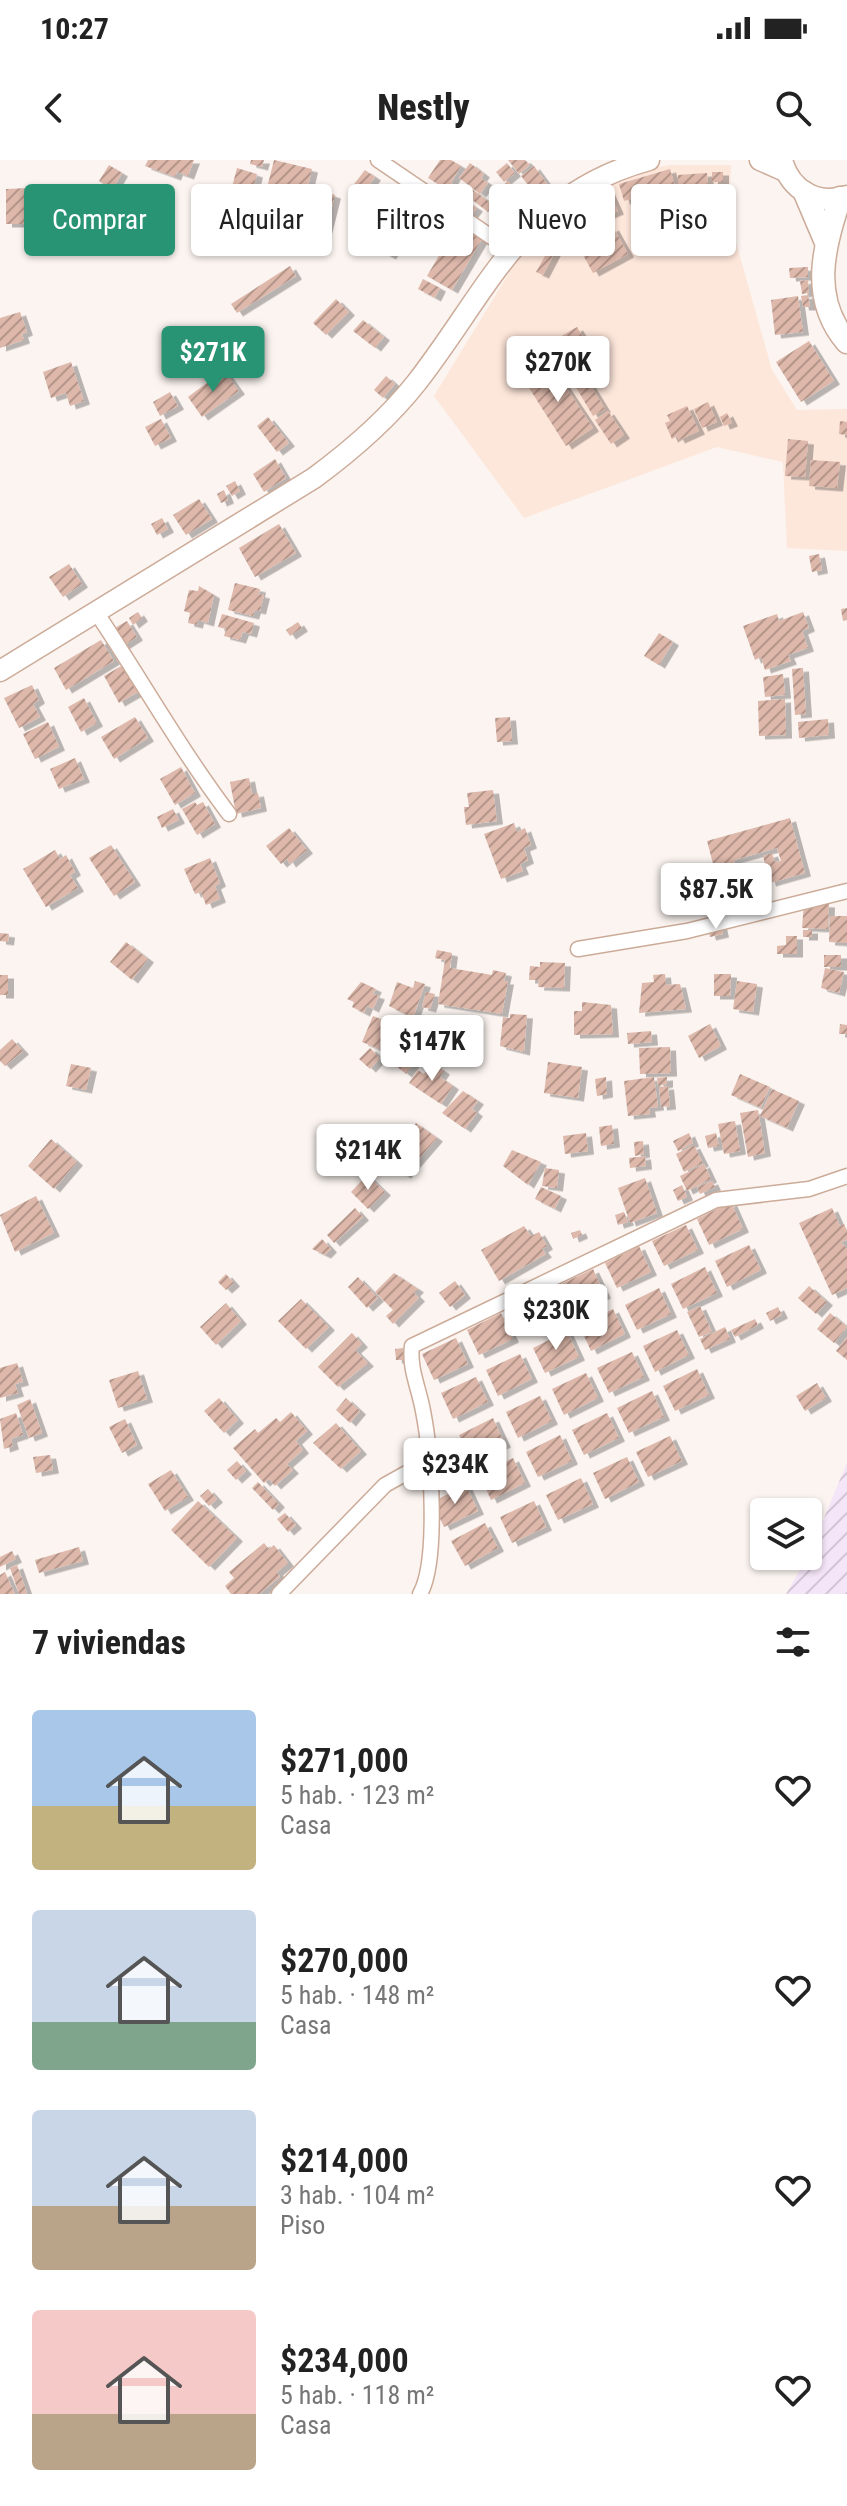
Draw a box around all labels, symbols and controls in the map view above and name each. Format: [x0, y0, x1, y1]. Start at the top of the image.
text: 10:27 [40, 11, 109, 46]
icon: back [32, 86, 76, 130]
icon: search [771, 86, 815, 130]
text: Nestly [377, 87, 470, 129]
chip: Comprar [24, 184, 175, 256]
chip: Alquilar [191, 184, 332, 256]
chip: Filtros [348, 184, 473, 256]
chip: Nuevo [489, 184, 615, 256]
chip: Piso [631, 184, 736, 256]
pin: $271K [157, 326, 269, 394]
pin: $270K [502, 336, 614, 404]
text: $271K [180, 337, 246, 367]
text: $270K [525, 347, 591, 377]
pin: $87.5K [651, 863, 781, 931]
text: $87.5K [679, 874, 753, 904]
pin: $147K [376, 1015, 488, 1083]
text: $147K [399, 1026, 465, 1056]
pin: $214K [312, 1124, 424, 1192]
text: $214K [335, 1135, 401, 1165]
pin: $230K [500, 1284, 612, 1352]
text: $230K [523, 1295, 589, 1325]
pin: $234K [399, 1438, 511, 1506]
text: $234K [422, 1449, 488, 1479]
map controls [750, 1498, 822, 1570]
button: layers [750, 1498, 822, 1570]
icon: filters [771, 1620, 815, 1664]
text: 7 viviendas [32, 1622, 186, 1662]
text: $271,000 [280, 1740, 409, 1780]
icon: home [96, 1742, 192, 1838]
icon: heart [771, 1768, 815, 1812]
text: 5 hab. · 123 m² [280, 1780, 434, 1810]
text: Casa [280, 1810, 332, 1840]
text: $270,000 [280, 1940, 409, 1980]
icon: home [96, 1942, 192, 2038]
icon: heart [771, 1968, 815, 2012]
text: 5 hab. · 148 m² [280, 1980, 434, 2010]
text: Casa [280, 2010, 332, 2040]
text: $214,000 [280, 2140, 409, 2180]
icon: home [96, 2142, 192, 2238]
icon: heart [771, 2168, 815, 2212]
text: 3 hab. · 104 m² [280, 2180, 434, 2210]
text: Piso [280, 2210, 325, 2240]
text: $234,000 [280, 2340, 409, 2380]
icon: home [96, 2342, 192, 2438]
icon: heart [771, 2368, 815, 2412]
text: 5 hab. · 118 m² [280, 2380, 434, 2410]
text: Casa [280, 2410, 332, 2440]

